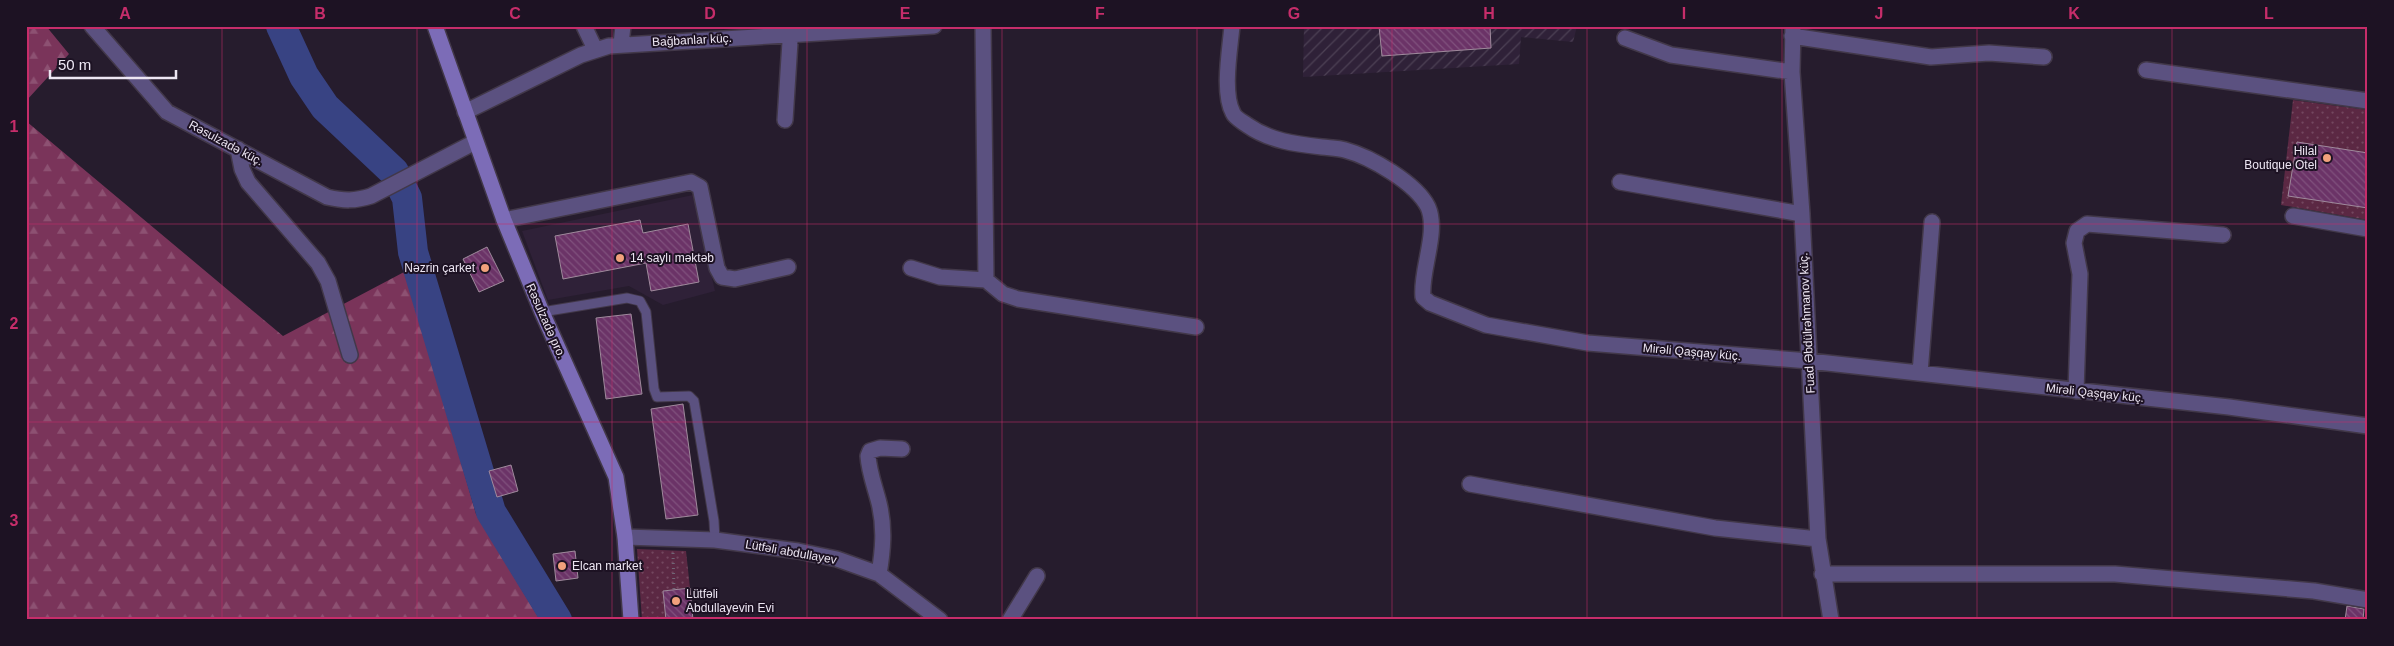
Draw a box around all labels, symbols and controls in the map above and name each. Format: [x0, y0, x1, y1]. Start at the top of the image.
text: A [119, 5, 131, 22]
text: B [314, 5, 326, 22]
text: C [509, 5, 521, 22]
text: D [704, 5, 716, 22]
text: E [900, 5, 911, 22]
text: F [1095, 5, 1105, 22]
text: G [1288, 5, 1300, 22]
text: H [1483, 5, 1495, 22]
text: I [1682, 5, 1686, 22]
text: J [1875, 5, 1883, 22]
text: K [2068, 5, 2080, 22]
text: L [2264, 5, 2274, 22]
street label: Bağbanlar küç. [652, 31, 732, 49]
scale bar [50, 48, 176, 80]
text: 50 m [58, 56, 91, 73]
text: 1 [10, 118, 19, 135]
street label: Rəsulzadə küç. [186, 118, 266, 168]
place label: Hilal Boutique Otel [2244, 144, 2317, 172]
marker: Hilal Boutique Otel [2321, 152, 2333, 164]
place label: 14 saylı məktəb [630, 251, 714, 265]
marker: 14 saylı məktəb [614, 252, 626, 264]
street label: Fuad Əbdülrəhmanov küç. [1796, 252, 1818, 394]
place label: Nəzrin çarket [404, 261, 476, 275]
marker: Nəzrin çarket [479, 262, 491, 274]
street label: Rəsulzadə pro. [523, 281, 569, 361]
text: 2 [10, 315, 19, 332]
street label: Mirəli Qaşqay küç. [1642, 341, 1742, 363]
street label: Mirəli Qaşqay küç. [2045, 381, 2145, 405]
text: 3 [10, 512, 19, 529]
street label: Lütfəli abdullayev [744, 537, 838, 567]
place label: Elcan market [572, 559, 643, 573]
marker: Elcan market [556, 560, 568, 572]
place label: Lütfəli Abdullayevin Evi [686, 587, 774, 615]
marker: Lütfəli Abdullayevin Evi [670, 595, 682, 607]

